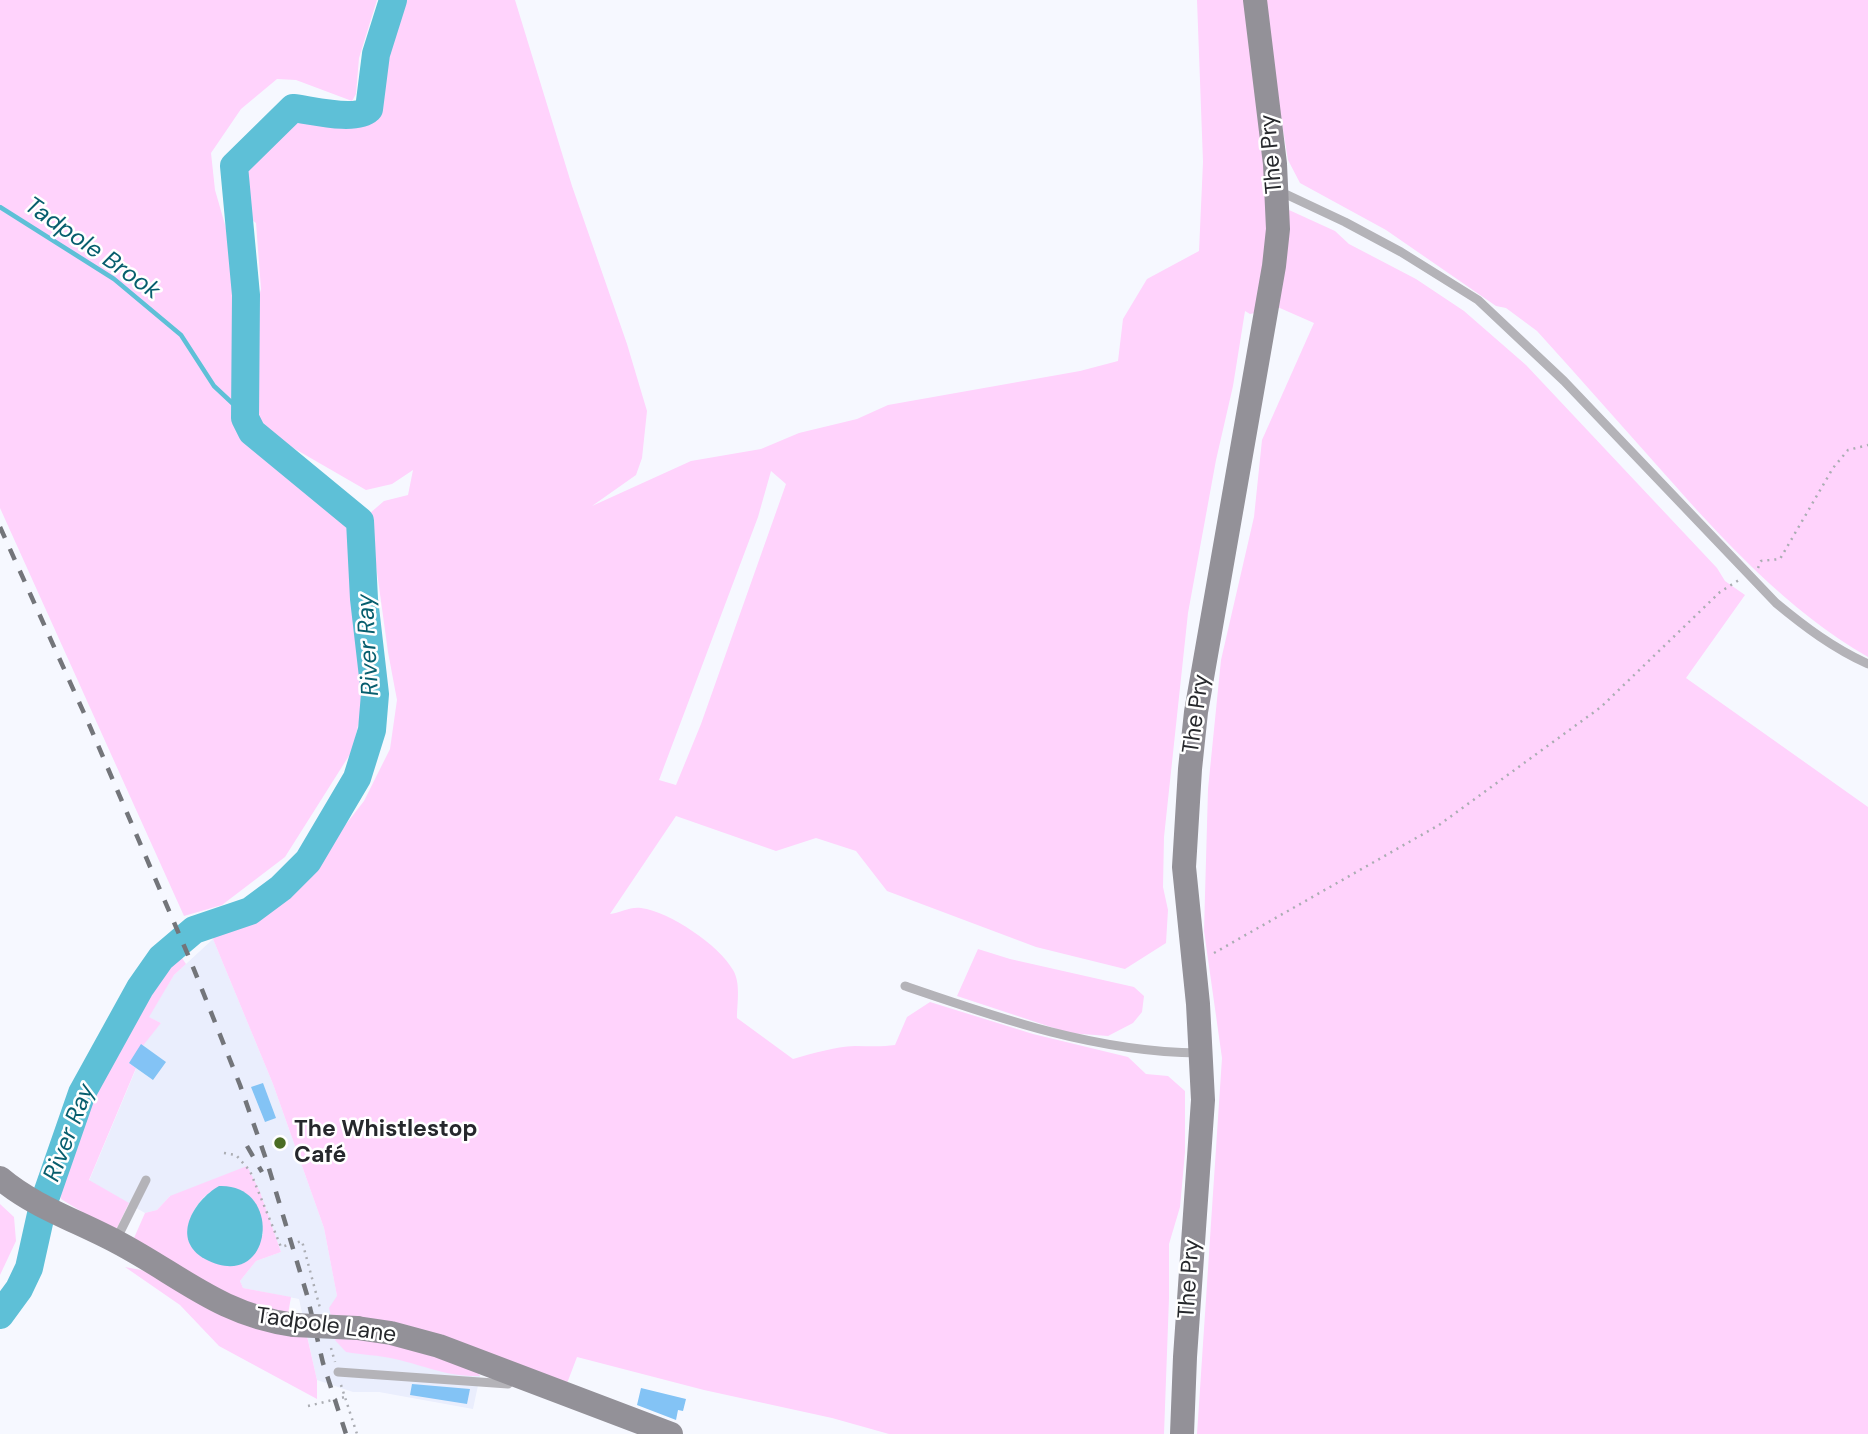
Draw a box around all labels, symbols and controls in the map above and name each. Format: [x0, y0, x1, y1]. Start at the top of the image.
street label: The Pry [1255, 113, 1289, 195]
water label: Tadpole Brook [19, 192, 165, 306]
water label: River Ray [352, 593, 386, 697]
street label: The Pry [1178, 672, 1216, 756]
water label: River Ray [38, 1080, 102, 1186]
place label: The Whistlestop Café [294, 1116, 478, 1170]
marker: The Whistlestop Café [272, 1135, 288, 1151]
street label: The Pry [1173, 1238, 1207, 1320]
street label: Tadpole Lane [254, 1302, 398, 1350]

